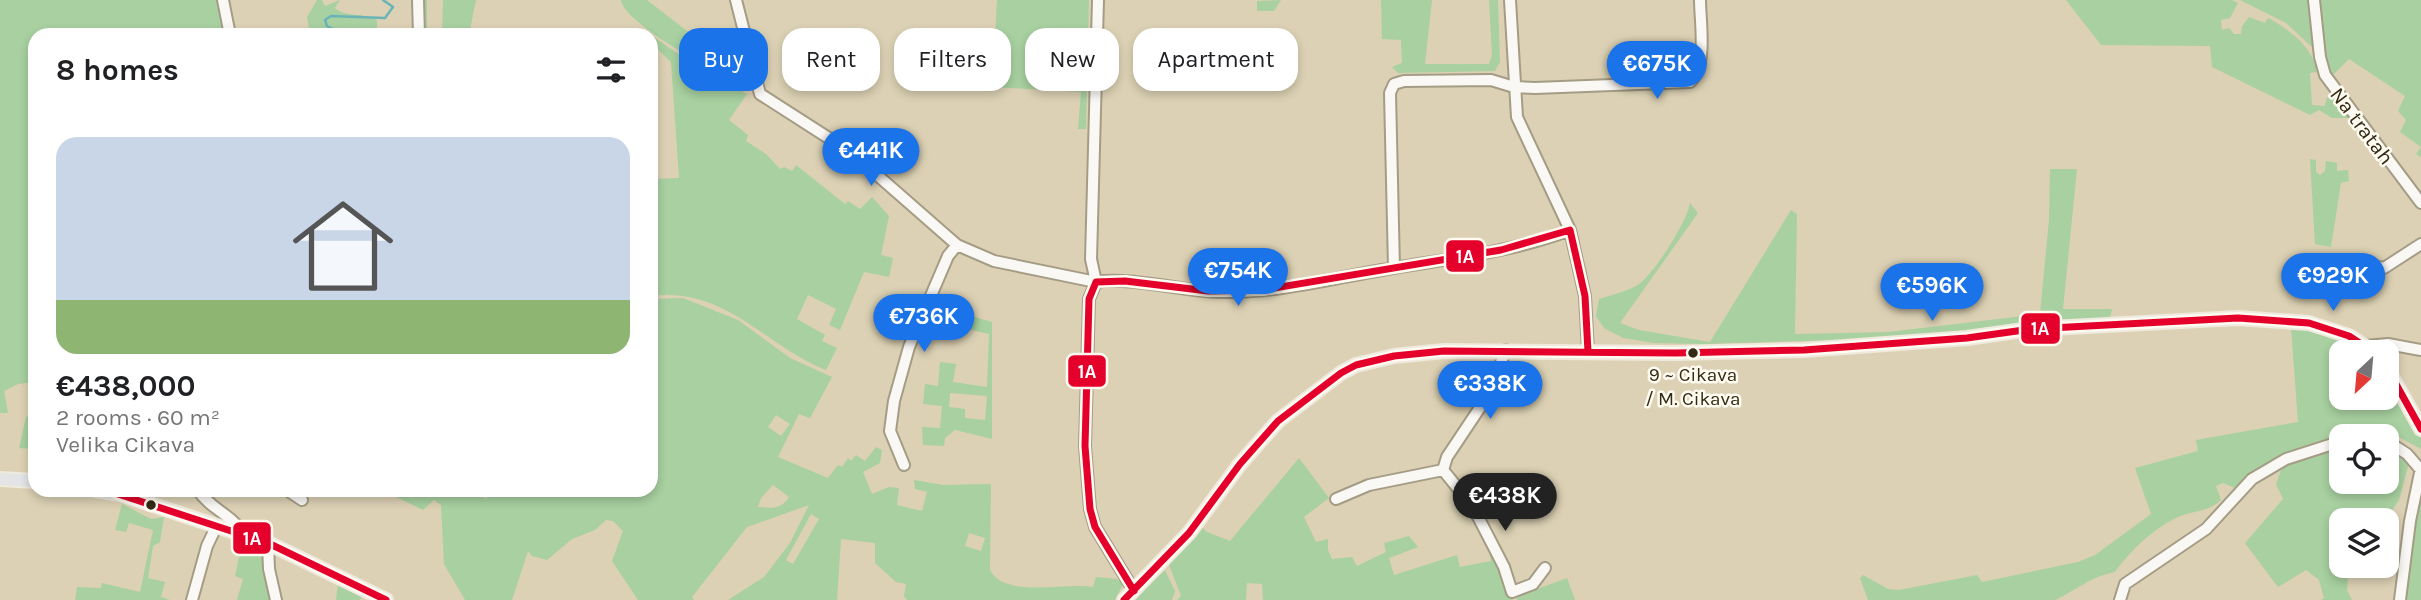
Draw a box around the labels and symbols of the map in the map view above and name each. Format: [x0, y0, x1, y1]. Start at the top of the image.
pin: €675K [1608, 42, 1706, 101]
street label: Na tratah [2325, 83, 2399, 169]
pin: €441K [822, 128, 920, 188]
line badge: 1A [1445, 239, 1485, 273]
text: 1A [1456, 246, 1474, 268]
pin: €754K [1189, 248, 1287, 308]
pin: €929K [2284, 254, 2382, 313]
pin: €596K [1883, 264, 1981, 323]
pin: €736K [875, 294, 973, 354]
line badge: 1A [2020, 312, 2061, 345]
text: 1A [2031, 318, 2049, 340]
north arrow [2329, 340, 2399, 410]
marker: 9 ~ Cikava / M. Cikava [1686, 346, 1700, 360]
line badge: 1A [1067, 354, 1107, 388]
text: 1A [1078, 361, 1096, 383]
pin: €338K [1441, 362, 1539, 421]
place label: 9 ~ Cikava / M. Cikava [1645, 364, 1741, 410]
pin: €438K [1456, 474, 1554, 533]
unlabelled marker [144, 498, 158, 512]
line badge: 1A [232, 521, 272, 555]
text: 1A [243, 528, 261, 550]

